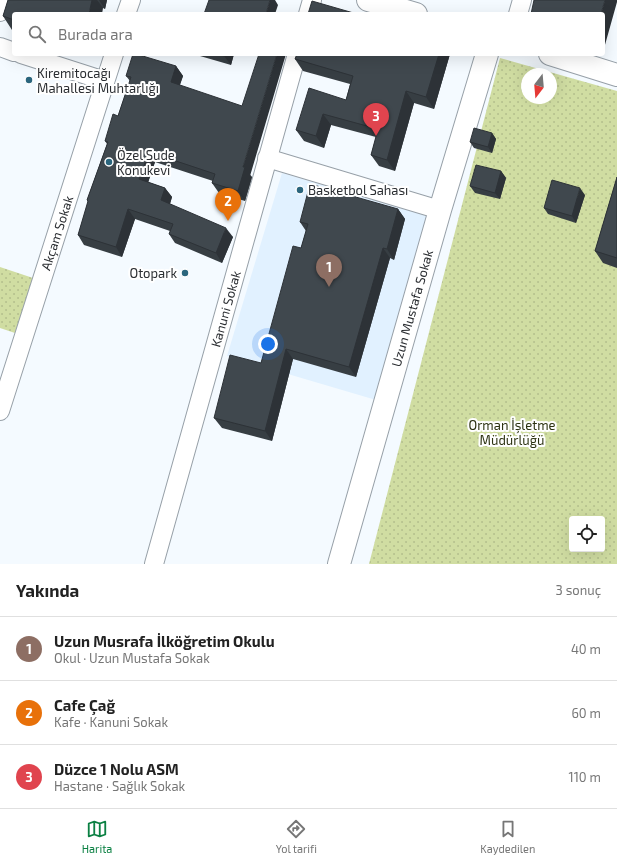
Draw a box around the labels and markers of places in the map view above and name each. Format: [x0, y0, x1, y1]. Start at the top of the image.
place label: Kiremitocağı Mahallesi Muhtarlığı [37, 65, 159, 96]
marker: Kiremitocağı Mahallesi Muhtarlığı [24, 75, 34, 85]
pin: 3 [363, 103, 389, 136]
place label: Özel Sude Konukevi [117, 147, 175, 178]
marker: Özel Sude Konukevi [104, 157, 114, 167]
place label: Basketbol Sahası [308, 182, 408, 198]
marker: Basketbol Sahası [295, 185, 305, 195]
pin: 2 [215, 188, 241, 221]
pin: 1 [316, 254, 342, 287]
place label: Otopark [129, 265, 177, 281]
marker: Otopark [180, 268, 190, 278]

